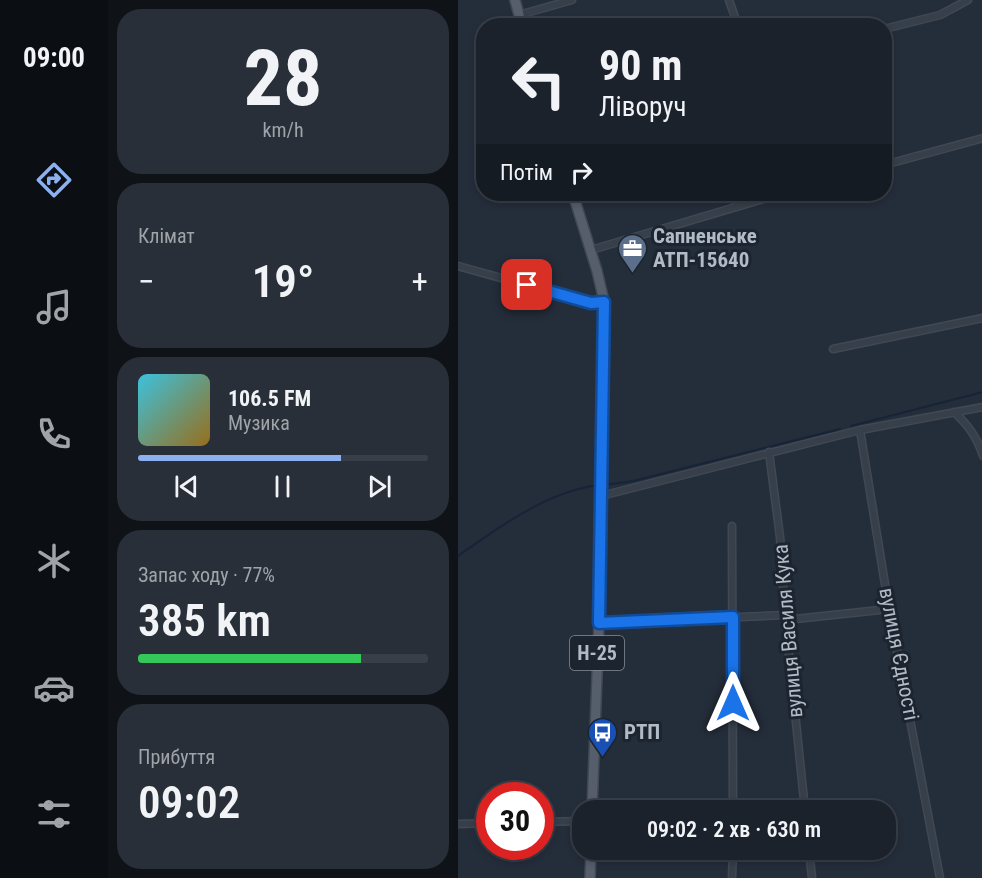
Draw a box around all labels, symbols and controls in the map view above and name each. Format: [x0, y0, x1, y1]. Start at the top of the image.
text: 28 [244, 33, 322, 124]
text: 90 m [599, 41, 682, 90]
text: 09:00 [23, 42, 85, 74]
icon: left [500, 42, 578, 120]
text: Ліворуч [599, 91, 686, 123]
text: km/h [262, 118, 304, 142]
icon: right [565, 156, 598, 189]
icon: directions [33, 159, 75, 201]
text: Потім [500, 160, 553, 185]
text: Клімат [138, 224, 195, 248]
place label: Сапненське АТП-15640 [653, 224, 757, 272]
office icon: Сапненське АТП-15640 [616, 232, 648, 274]
text: 19° [252, 255, 314, 308]
pin [501, 259, 552, 310]
text: − [138, 262, 155, 301]
text: + [412, 262, 428, 301]
icon: arrive [510, 268, 543, 301]
icon: music [33, 286, 75, 328]
text: 106.5 FM [228, 386, 311, 411]
text: Музика [228, 411, 290, 435]
icon: phone [33, 413, 75, 455]
icon: previous [170, 470, 203, 503]
icon: pause [266, 470, 299, 503]
icon: next [363, 470, 396, 503]
icon: climate [33, 540, 75, 582]
street label: вулиця Василя Кука [768, 543, 808, 719]
text: Запас ходу · 77% [138, 563, 275, 587]
street label: вулиця Єдності [874, 586, 924, 722]
text: 385 km [138, 594, 271, 647]
road number: Н-25 [570, 636, 624, 670]
icon: car [33, 667, 75, 709]
position arrow [701, 671, 765, 735]
bus stop icon: РТП [587, 716, 619, 758]
place label: РТП [624, 720, 660, 744]
text: Прибуття [138, 745, 215, 769]
text: 09:02 [138, 776, 240, 829]
speed limit sign: 30 [476, 782, 554, 860]
icon: filters [33, 793, 75, 835]
text: 09:02 · 2 хв · 630 m [647, 817, 821, 842]

